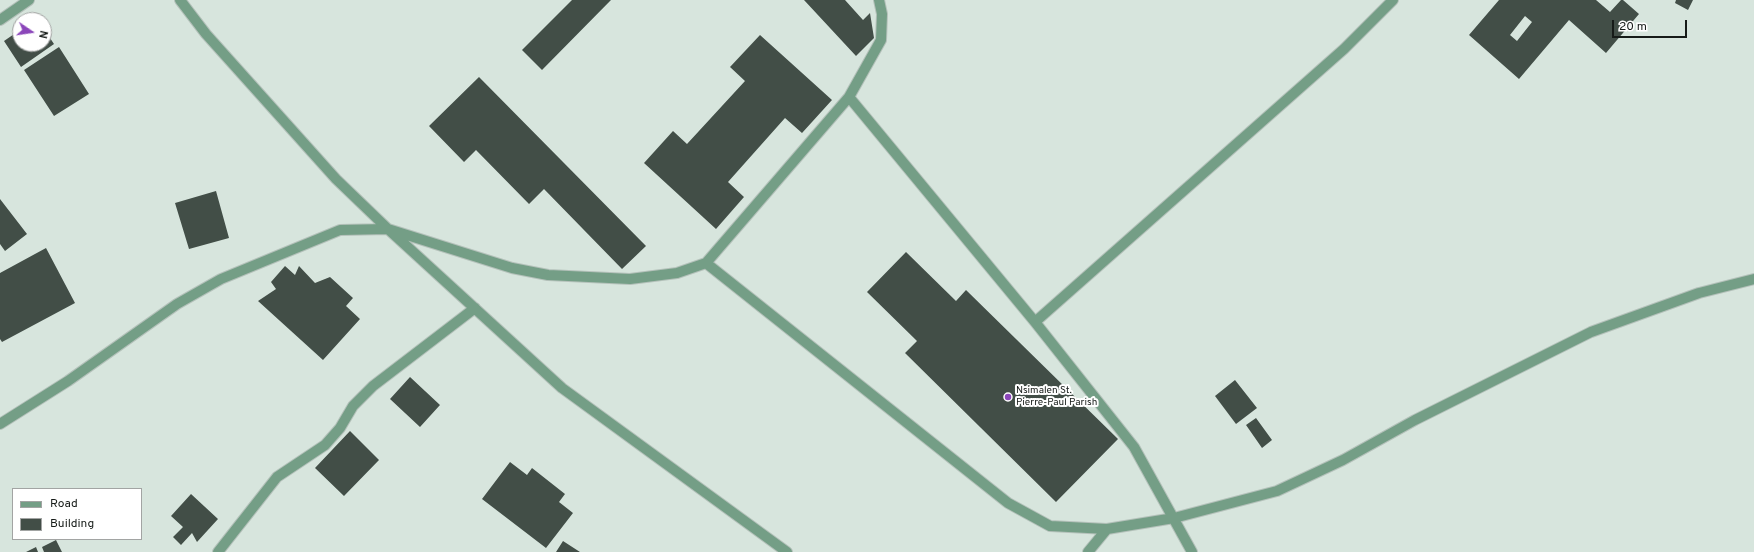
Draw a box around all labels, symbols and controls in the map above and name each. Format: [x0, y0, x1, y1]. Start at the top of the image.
north arrow [12, 12, 52, 52]
scale bar [1614, 12, 1689, 38]
text: 20 m [1619, 19, 1647, 35]
text: N [35, 29, 50, 40]
place label: Nsimalen St. Pierre-Paul Parish [1016, 385, 1097, 408]
marker: Nsimalen St. Pierre-Paul Parish [1003, 392, 1013, 402]
legend [12, 488, 142, 540]
text: Road [50, 496, 78, 512]
text: Building [50, 516, 94, 532]

